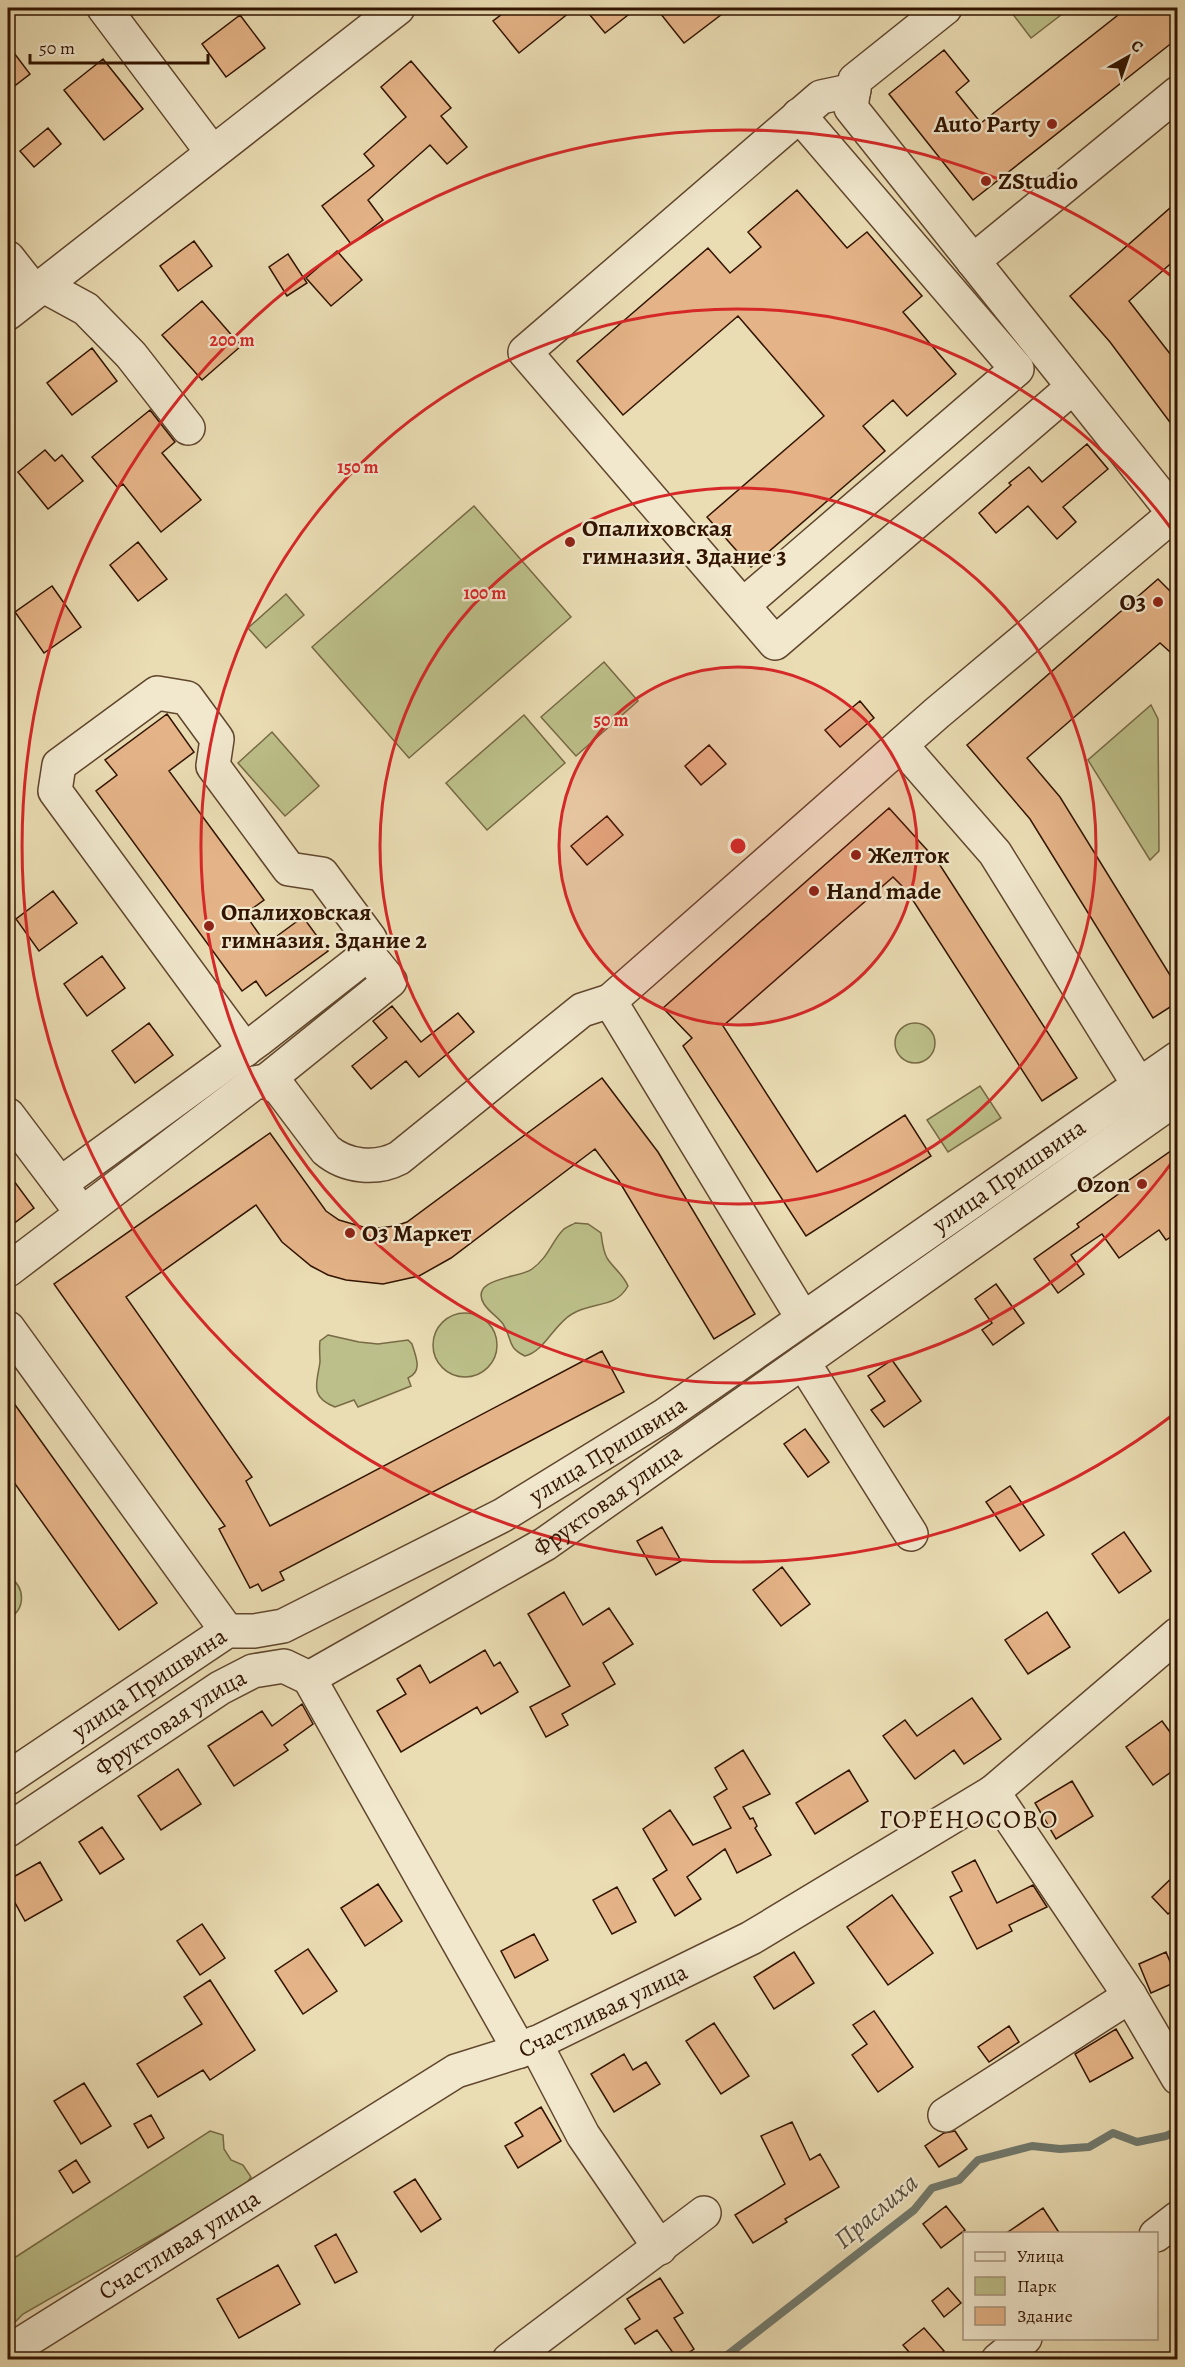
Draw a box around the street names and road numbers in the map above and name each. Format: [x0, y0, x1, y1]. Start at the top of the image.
street label: улица Пришвина [925, 1111, 1092, 1241]
street label: улица Пришвина [522, 1389, 693, 1512]
street label: Фруктовая улица [527, 1436, 688, 1564]
street label: улица Пришвина [65, 1620, 233, 1747]
street label: Фруктовая улица [88, 1661, 252, 1784]
street label: Счастливая улица [513, 1956, 693, 2066]
street label: Счастливая улица [92, 2182, 266, 2307]

